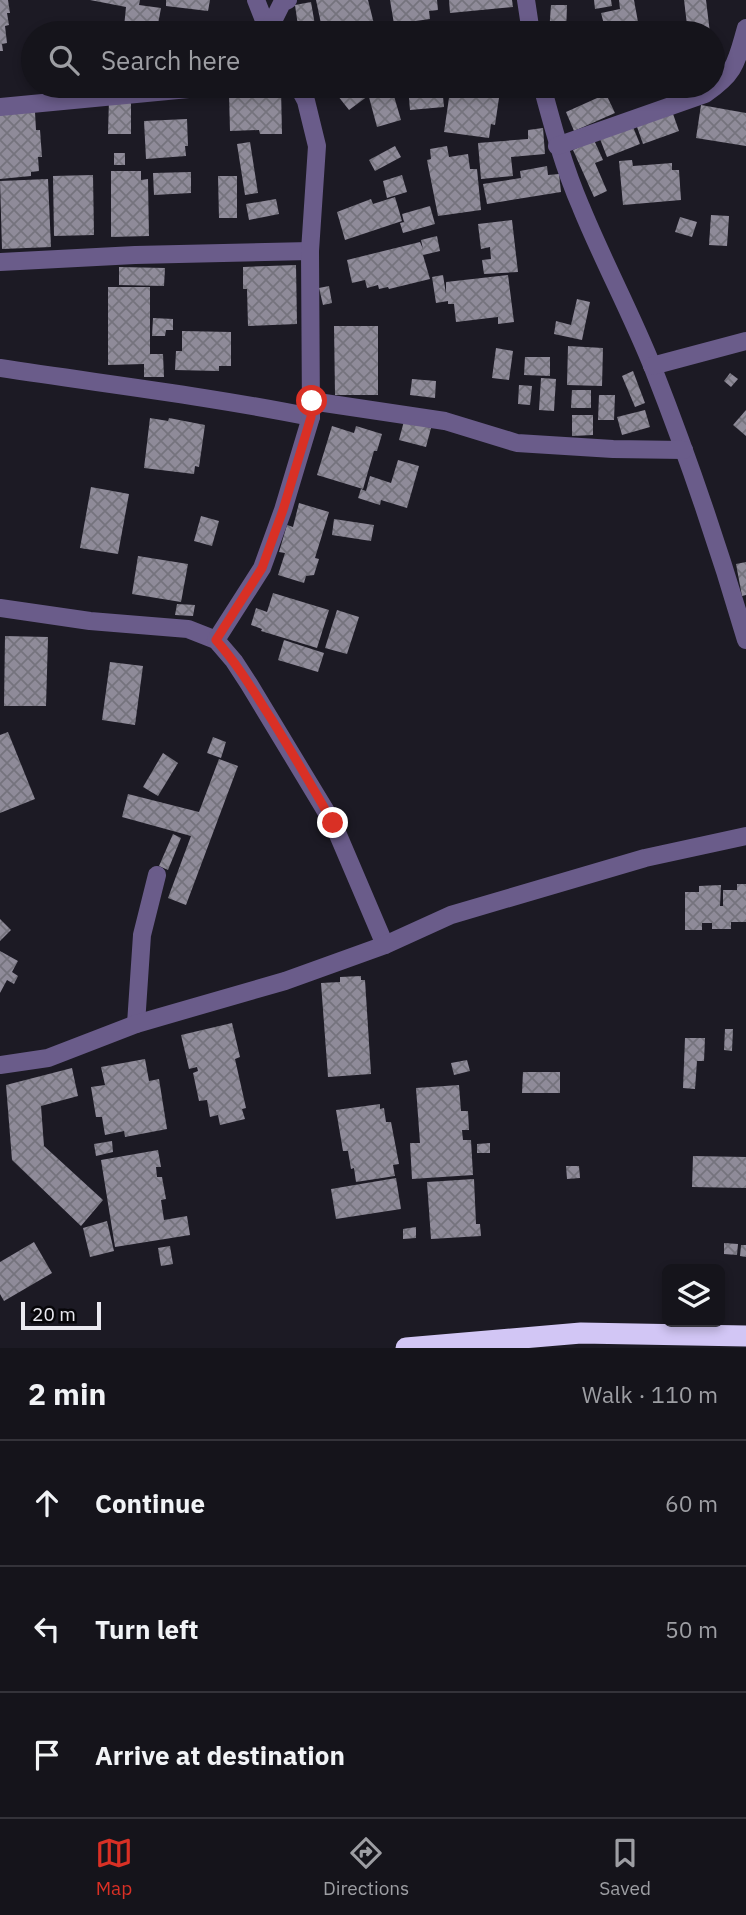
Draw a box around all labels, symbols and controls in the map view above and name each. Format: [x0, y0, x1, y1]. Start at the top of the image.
search box [21, 21, 725, 98]
icon: search [45, 41, 83, 79]
text: Search here [101, 43, 240, 77]
route start [296, 385, 327, 416]
route end [317, 807, 348, 838]
map controls [662, 1264, 725, 1327]
button: layers [662, 1264, 725, 1327]
scale bar [21, 1299, 102, 1331]
text: 20 m [32, 1302, 76, 1326]
text: 2 min [28, 1374, 106, 1413]
text: Walk · 110 m [582, 1379, 718, 1409]
icon: ahead [28, 1484, 66, 1522]
text: Continue [95, 1486, 205, 1520]
text: 60 m [665, 1488, 718, 1518]
icon: left [28, 1610, 66, 1648]
text: Turn left [95, 1612, 198, 1646]
text: 50 m [665, 1614, 718, 1644]
icon: arrive [28, 1736, 66, 1774]
text: Arrive at destination [95, 1738, 345, 1772]
tab: Map [95, 1834, 133, 1900]
tab: Directions [323, 1834, 409, 1900]
tab: Saved [599, 1834, 651, 1900]

